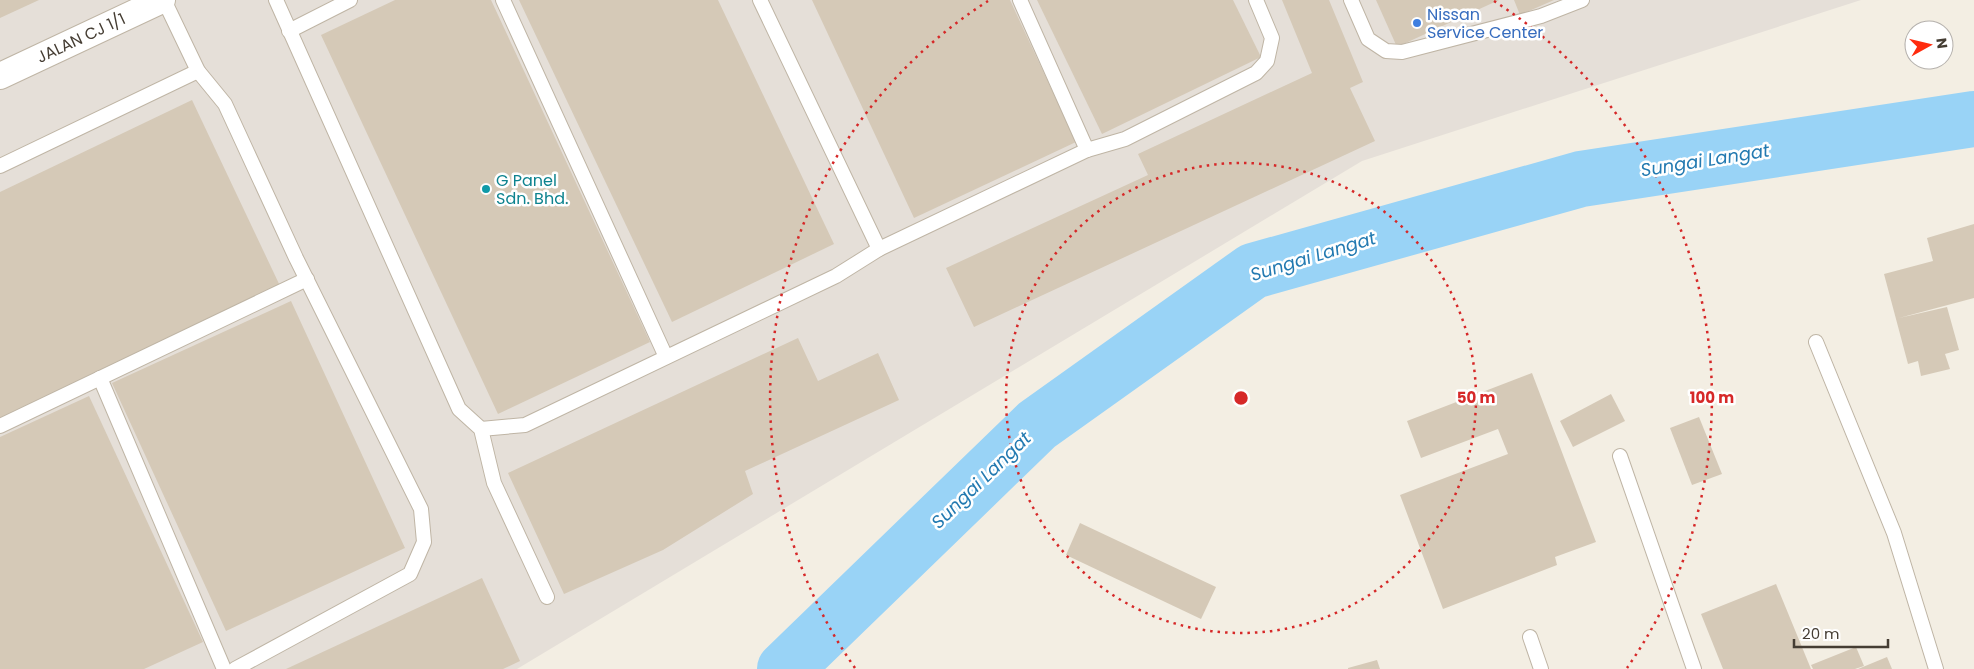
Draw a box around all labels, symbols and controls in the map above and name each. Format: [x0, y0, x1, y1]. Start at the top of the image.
place label: Nissan Service Center [1427, 3, 1543, 44]
street label: JALAN CJ 1/1 [33, 7, 129, 69]
marker: Nissan Service Center [1411, 17, 1423, 29]
north arrow [1904, 20, 1954, 70]
text: N [1931, 37, 1953, 50]
water label: Sungai Langat [1639, 137, 1772, 183]
place label: G Panel Sdn. Bhd. [496, 169, 568, 210]
marker: G Panel Sdn. Bhd. [480, 183, 492, 195]
water label: Sungai Langat [1247, 225, 1379, 287]
text: 50 m [1457, 387, 1495, 408]
text: 100 m [1690, 387, 1734, 408]
centre of rings [1232, 389, 1250, 407]
water label: Sungai Langat [926, 426, 1037, 534]
scale bar [1794, 616, 1888, 648]
text: 20 m [1802, 623, 1840, 644]

